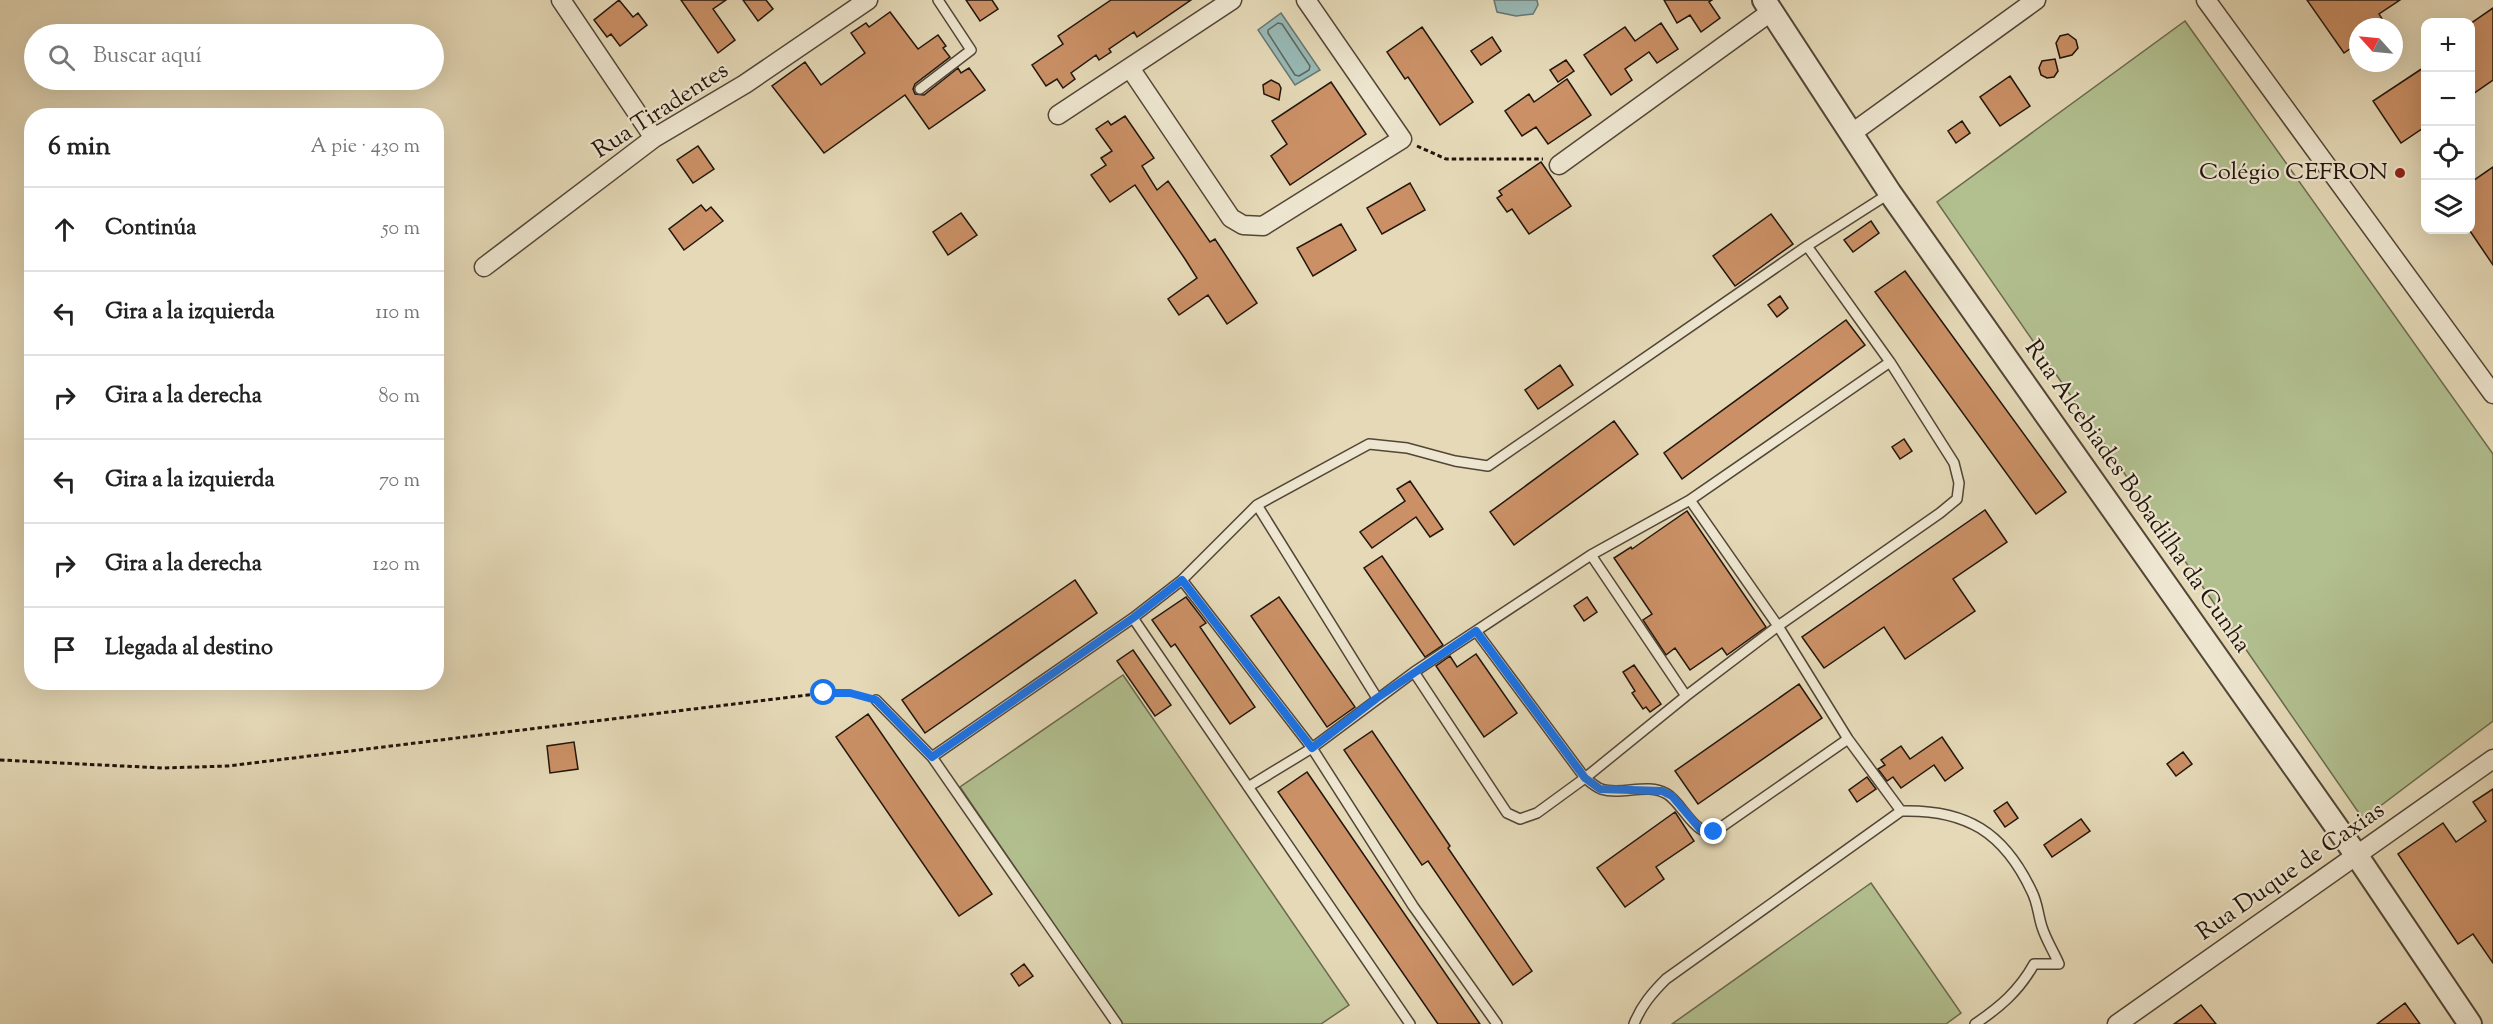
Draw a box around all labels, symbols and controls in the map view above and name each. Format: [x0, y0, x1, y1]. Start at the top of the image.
north arrow [2349, 18, 2403, 72]
map controls [2421, 18, 2475, 234]
button: + [2421, 18, 2475, 72]
search box [24, 24, 444, 90]
icon: search [45, 41, 78, 74]
text: Buscar aquí [93, 41, 202, 73]
street label: Rua Tiradentes [586, 54, 736, 168]
button: − [2421, 72, 2475, 126]
button: locate [2421, 126, 2475, 180]
text: 6 min [48, 129, 111, 166]
text: A pie · 430 m [311, 133, 420, 162]
place label: Colégio CEFRON [2199, 156, 2388, 190]
marker: Colégio CEFRON [2393, 166, 2407, 180]
button: layers [2421, 180, 2475, 234]
icon: ahead [48, 213, 81, 246]
text: Continúa [105, 213, 196, 245]
text: 50 m [382, 215, 420, 244]
icon: left [48, 297, 81, 330]
text: Gira a la izquierda [105, 297, 275, 329]
text: 110 m [375, 299, 420, 328]
street label: Rua Alcebiades Bobadilha da Cunha [2015, 334, 2259, 660]
icon: right [48, 381, 81, 414]
text: Gira a la derecha [105, 381, 262, 413]
text: 80 m [379, 383, 420, 412]
icon: left [48, 465, 81, 498]
text: Gira a la izquierda [105, 465, 275, 497]
text: 70 m [379, 467, 420, 496]
icon: right [48, 549, 81, 582]
text: Gira a la derecha [105, 549, 262, 581]
text: 120 m [372, 551, 420, 580]
icon: arrive [48, 633, 81, 666]
text: Llegada al destino [105, 633, 273, 665]
route start [810, 679, 836, 705]
street label: Rua Duque de Caxias [2190, 794, 2392, 950]
route end [1700, 818, 1726, 844]

